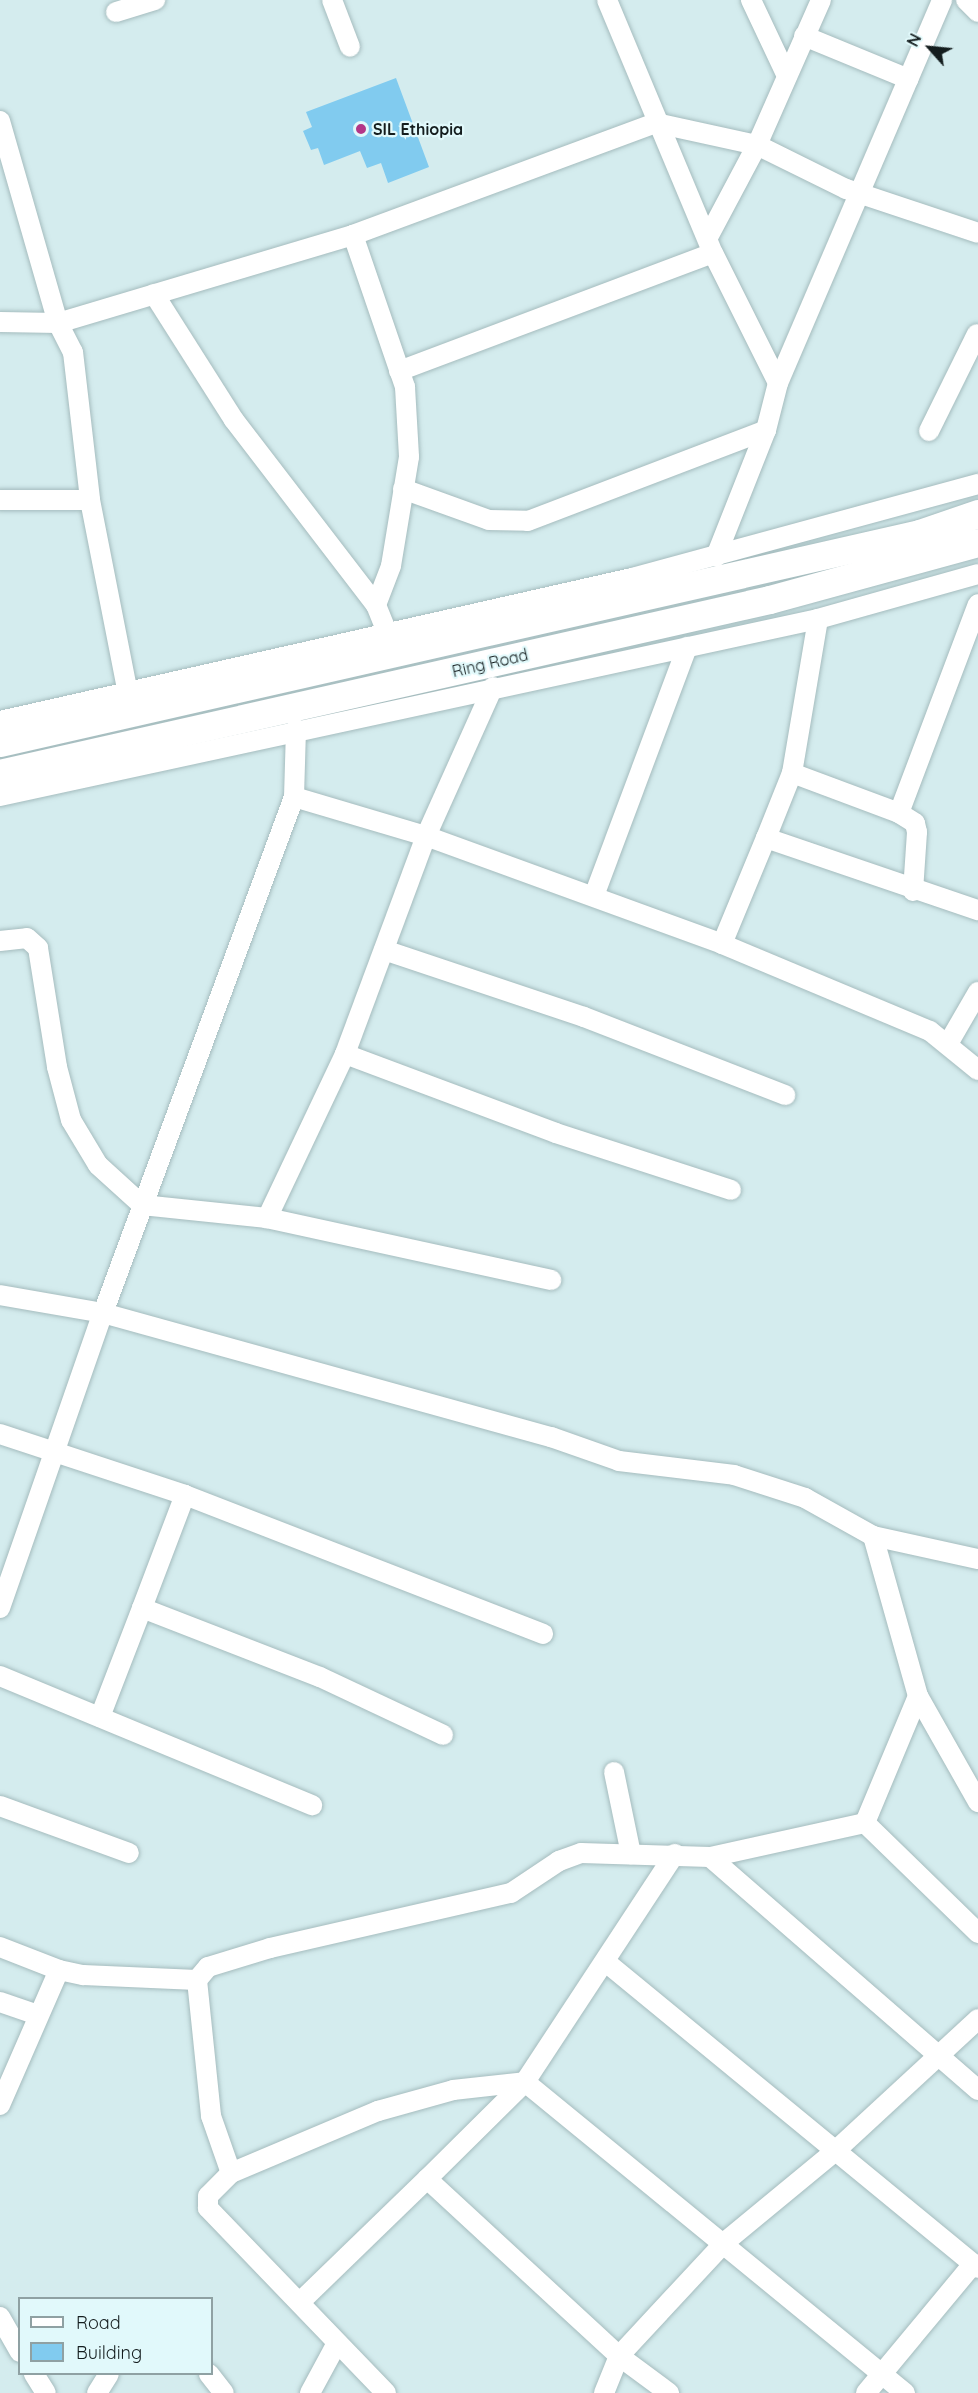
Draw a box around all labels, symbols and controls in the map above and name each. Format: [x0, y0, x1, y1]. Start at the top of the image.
north arrow [900, 18, 960, 78]
text: N [902, 30, 926, 50]
place label: SIL Ethiopia [373, 119, 463, 139]
marker: SIL Ethiopia [354, 122, 368, 136]
street label: Ring Road [450, 645, 530, 681]
legend [18, 2297, 213, 2375]
text: Road [76, 2311, 121, 2334]
text: Building [76, 2341, 142, 2364]

